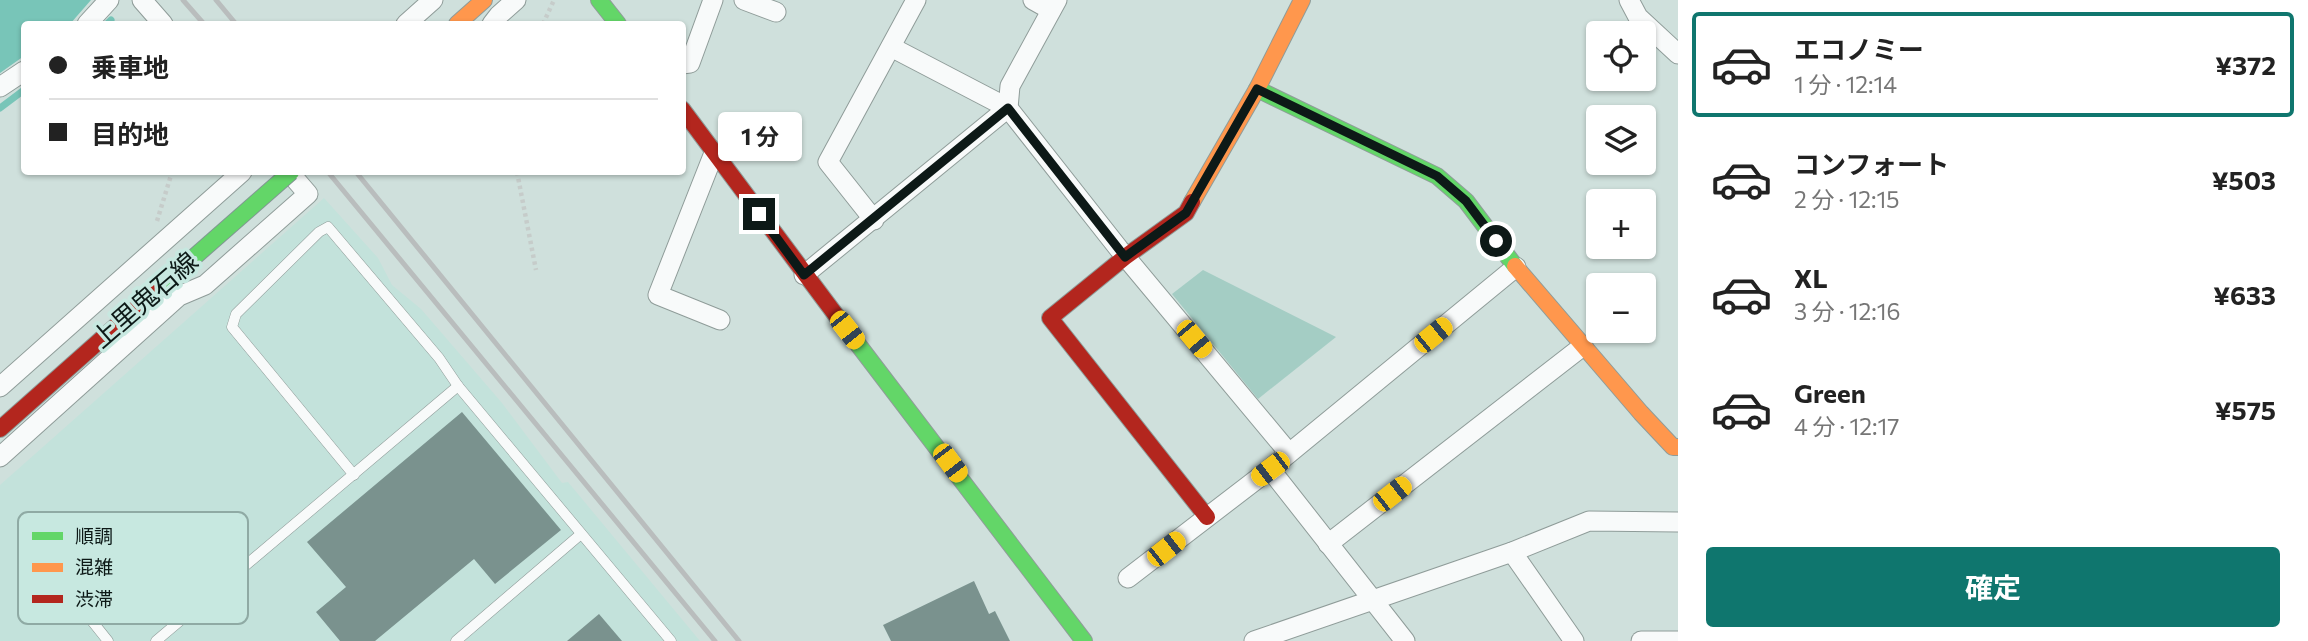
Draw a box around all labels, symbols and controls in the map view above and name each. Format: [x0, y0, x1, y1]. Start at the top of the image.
map controls [1586, 21, 1656, 343]
button: locate [1586, 21, 1656, 91]
icon: car [1710, 33, 1773, 96]
text: エコノミー [1794, 33, 1924, 64]
text: ¥372 [2215, 49, 2276, 80]
text: 乗車地 [91, 51, 169, 82]
text: 1 分 · 12:14 [1794, 70, 1897, 98]
button: layers [1586, 105, 1656, 175]
callout: 1 分 [717, 113, 801, 162]
text: 目的地 [91, 118, 169, 149]
text: 1 分 [741, 122, 779, 150]
icon: car [1710, 148, 1773, 211]
text: コンフォート [1794, 148, 1949, 179]
text: ¥503 [2212, 164, 2276, 195]
text: 2 分 · 12:15 [1794, 185, 1899, 213]
button: + [1586, 189, 1656, 259]
route end [743, 198, 775, 230]
route start [1480, 225, 1512, 257]
street label: 上里鬼石線 [85, 245, 203, 353]
text: XL [1794, 262, 1828, 293]
icon: car [1710, 263, 1773, 326]
button: − [1586, 273, 1656, 343]
text: ¥633 [2213, 279, 2276, 310]
text: 3 分 · 12:16 [1794, 297, 1901, 325]
car [826, 307, 869, 353]
car [1411, 314, 1456, 356]
car [1173, 316, 1216, 362]
text: Green [1794, 377, 1866, 408]
icon: car [1710, 378, 1773, 441]
text: ¥575 [2215, 394, 2276, 425]
text: 4 分 · 12:17 [1794, 412, 1899, 440]
car [929, 440, 972, 486]
car [1247, 448, 1294, 490]
car [1369, 473, 1416, 515]
legend [18, 512, 248, 624]
text: 順調 [75, 524, 113, 547]
car [1143, 528, 1190, 570]
button: 確定 [1706, 547, 2280, 627]
text: 混雑 [75, 555, 113, 578]
text: 渋滞 [75, 587, 113, 610]

